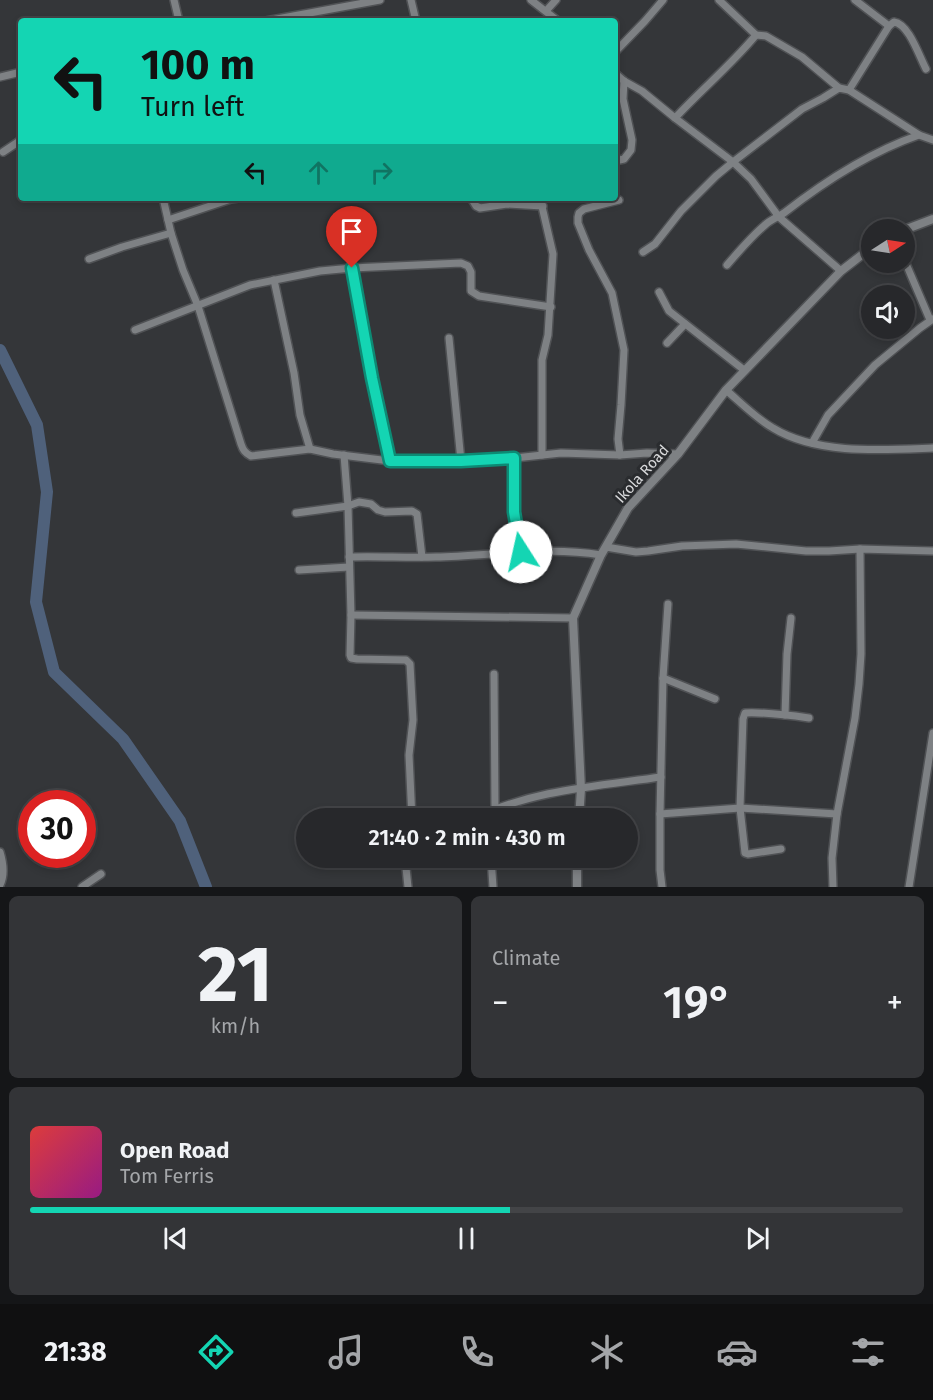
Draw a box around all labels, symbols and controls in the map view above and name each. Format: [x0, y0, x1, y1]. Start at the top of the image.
text: 100 m [141, 40, 255, 90]
icon: left [42, 42, 120, 120]
text: Turn left [141, 91, 244, 123]
icon: left [239, 156, 272, 189]
icon: ahead [302, 156, 335, 189]
icon: right [365, 156, 398, 189]
pin [326, 206, 377, 268]
icon: arrive [335, 215, 368, 248]
north arrow [861, 219, 915, 273]
map controls [861, 219, 915, 339]
button: sound [861, 285, 915, 339]
street label: Ikola Road [611, 441, 673, 507]
position arrow [489, 520, 553, 584]
speed limit sign: 30 [18, 790, 96, 868]
text: 21:40 · 2 min · 430 m [368, 824, 566, 851]
text: 21 [198, 928, 273, 1022]
text: Climate [492, 946, 560, 970]
text: 19° [663, 976, 732, 1030]
text: − [492, 983, 509, 1023]
text: + [887, 983, 903, 1023]
text: km/h [211, 1014, 260, 1038]
text: Open Road [120, 1137, 230, 1164]
text: Tom Ferris [120, 1164, 214, 1188]
icon: previous [159, 1222, 192, 1255]
icon: pause [450, 1222, 483, 1255]
icon: next [741, 1222, 774, 1255]
icon: directions [195, 1331, 237, 1373]
icon: music [325, 1331, 367, 1373]
icon: phone [456, 1331, 498, 1373]
icon: climate [586, 1331, 628, 1373]
icon: car [716, 1331, 758, 1373]
icon: filters [847, 1331, 889, 1373]
text: 21:38 [44, 1336, 107, 1368]

